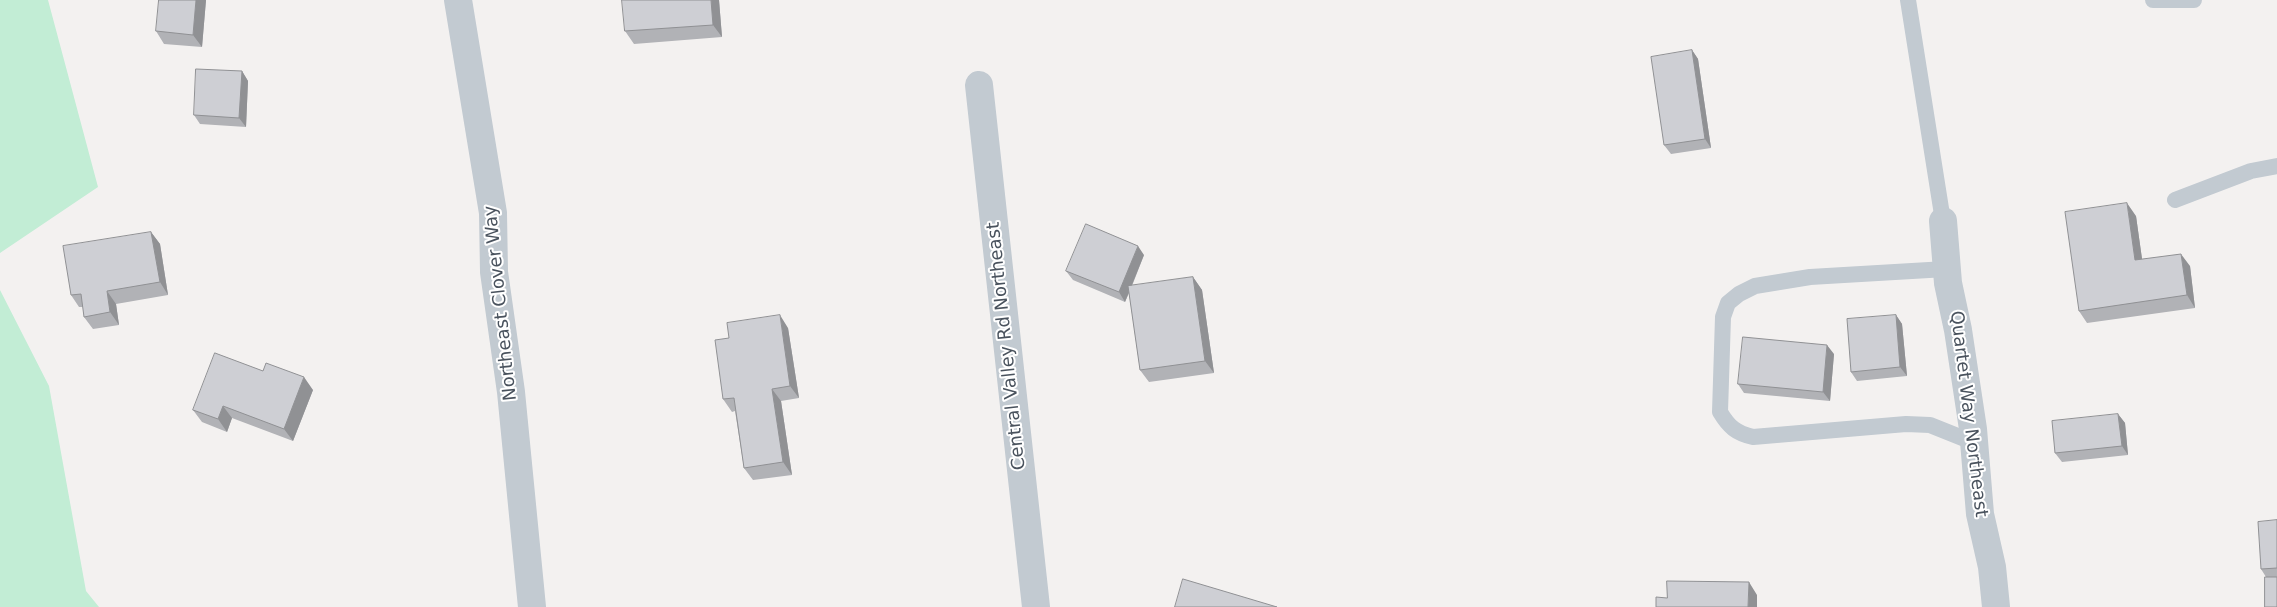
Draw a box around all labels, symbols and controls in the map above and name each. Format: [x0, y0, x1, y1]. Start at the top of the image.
street label: Northeast Clover Way [480, 204, 522, 402]
street label: Central Valley Rd Northeast [983, 221, 1031, 471]
street label: Quartet Way Northeast [1945, 310, 1991, 518]

